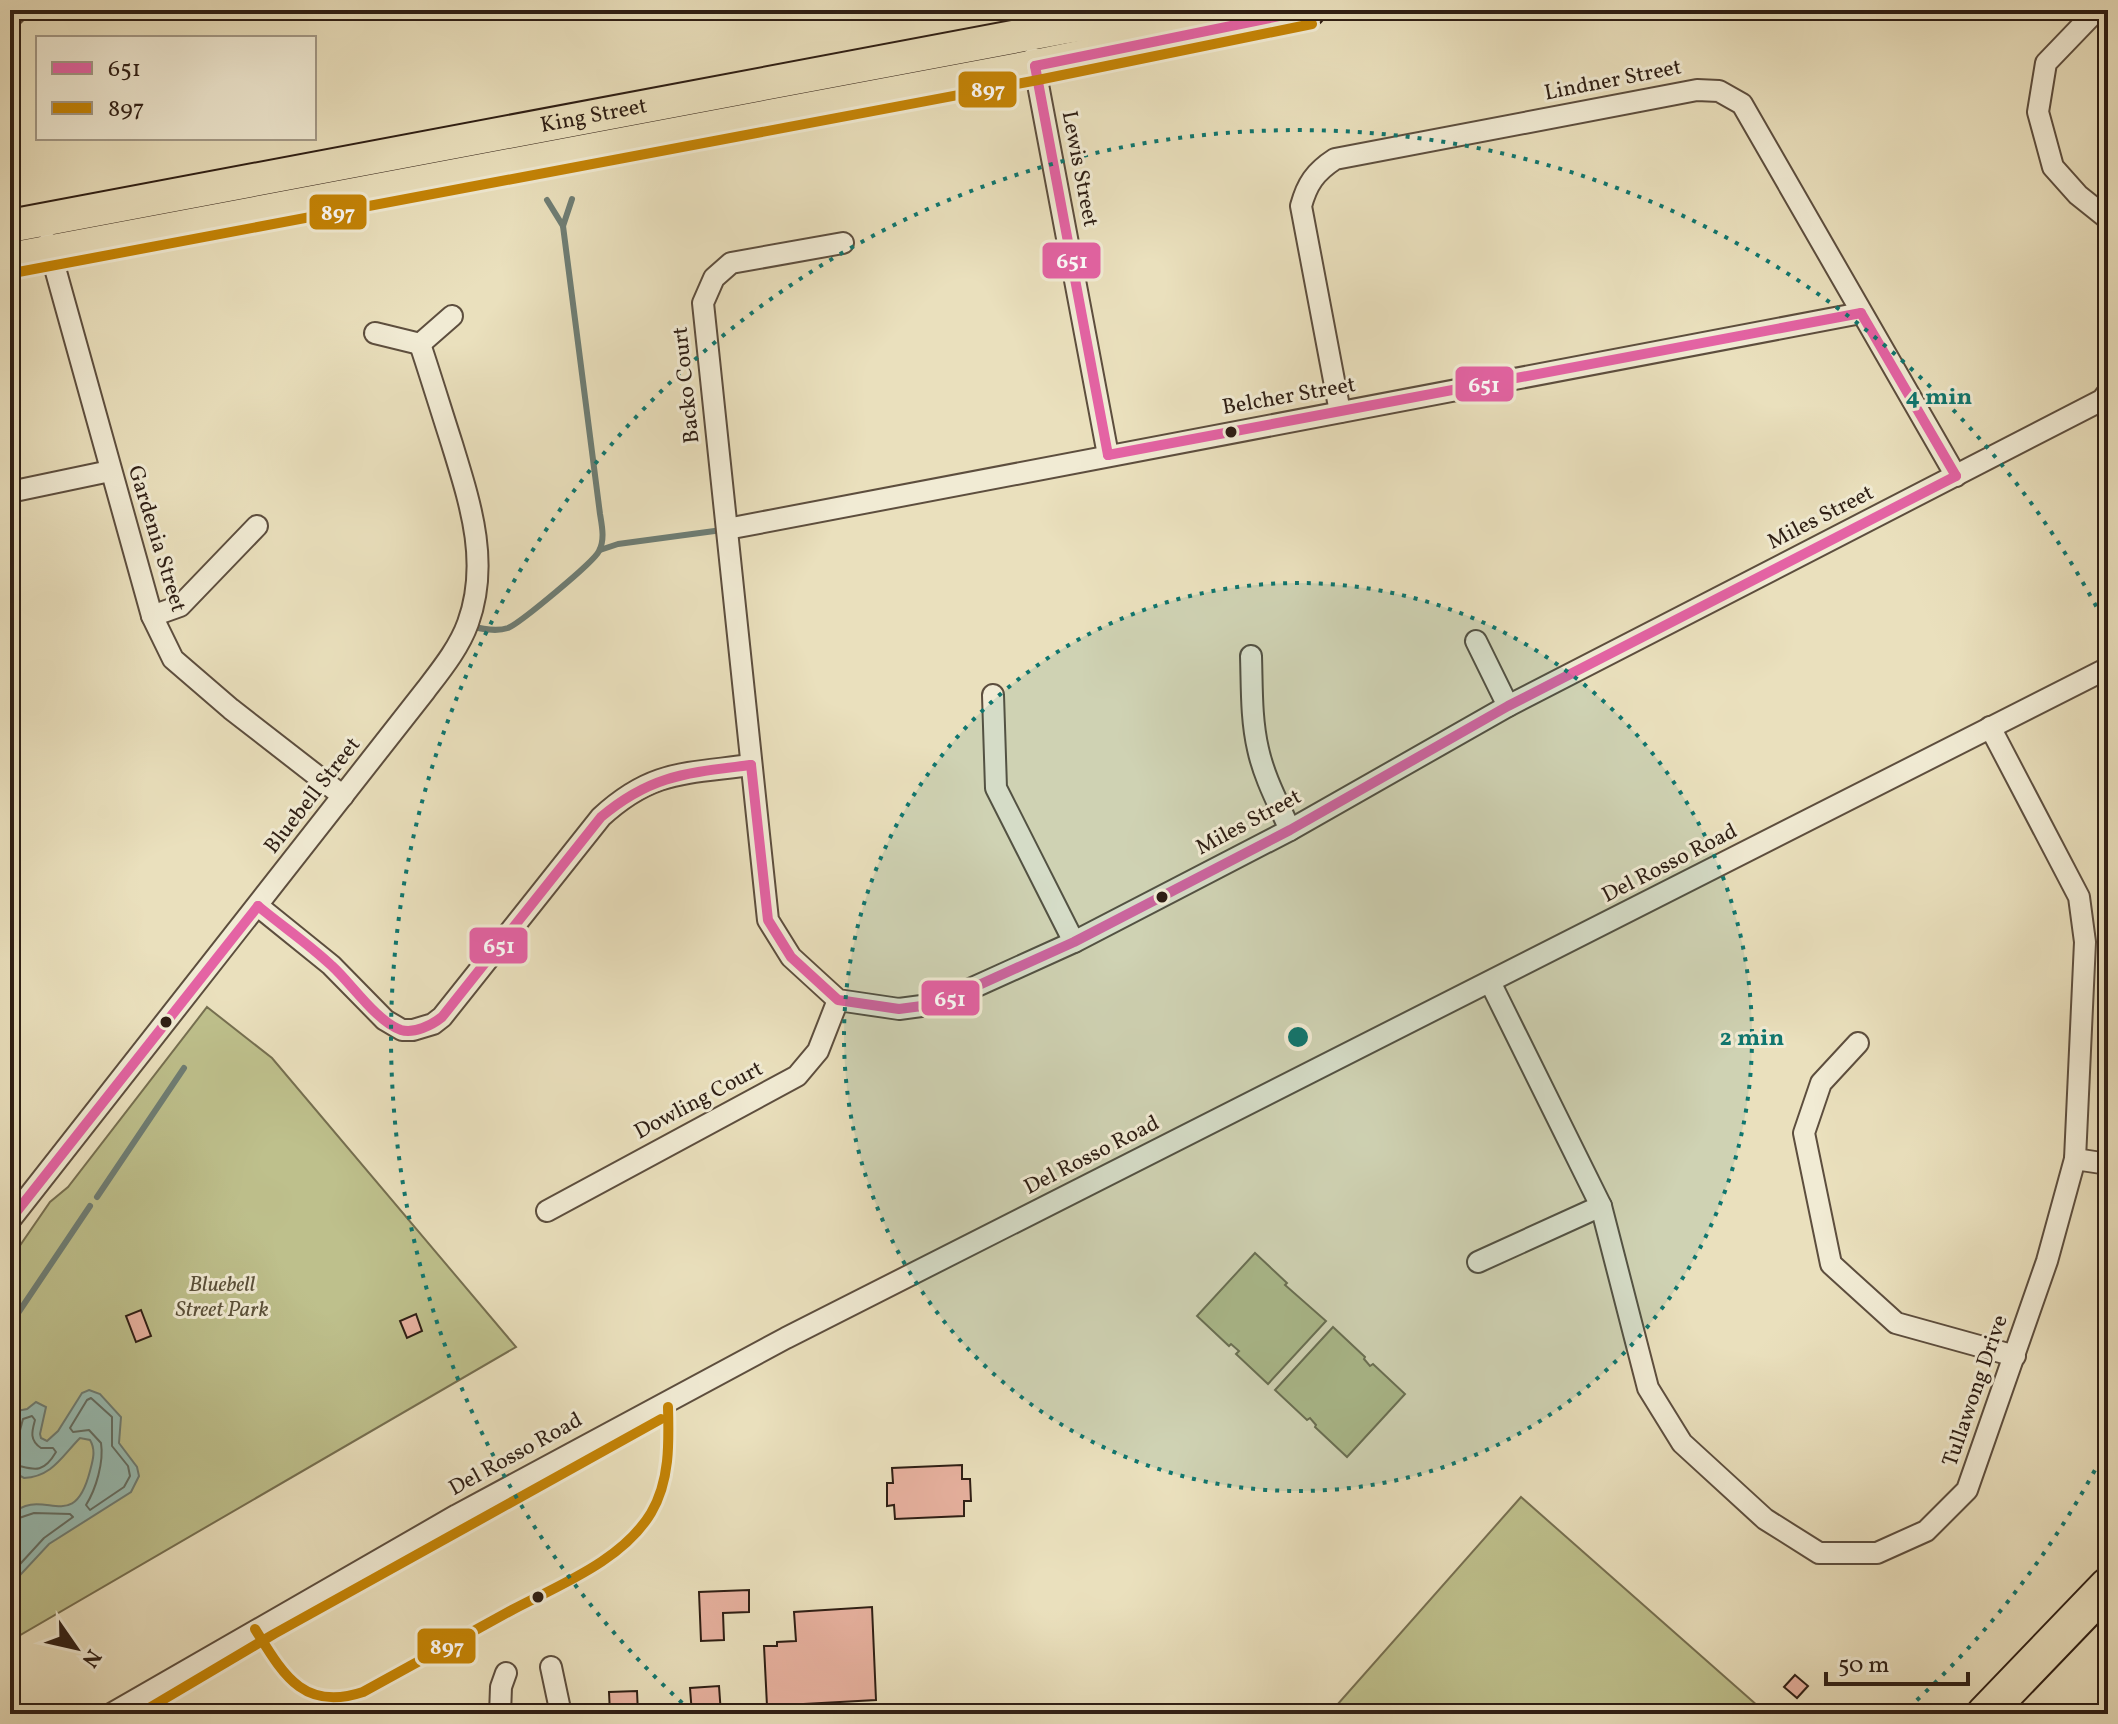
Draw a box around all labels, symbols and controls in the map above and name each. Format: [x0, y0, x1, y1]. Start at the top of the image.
legend [36, 36, 316, 140]
street label: Lindner Street [1542, 52, 1685, 110]
text: 651 [108, 53, 141, 87]
line badge: 897 [957, 70, 1018, 109]
text: 897 [971, 76, 1005, 107]
street label: King Street [538, 91, 650, 141]
text: 897 [108, 93, 144, 127]
street label: Lewis Street [1053, 108, 1105, 230]
line badge: 897 [308, 193, 368, 231]
text: 897 [321, 199, 355, 230]
line badge: 651 [1041, 241, 1102, 280]
text: 651 [1056, 247, 1088, 278]
street label: Backo Court [665, 325, 709, 445]
line badge: 651 [1454, 365, 1515, 403]
street label: Belcher Street [1220, 370, 1358, 424]
text: 651 [1468, 371, 1500, 402]
text: 4 min [1906, 381, 1973, 415]
unlabelled marker [1223, 424, 1239, 440]
street label: Gardenia Street [119, 462, 193, 616]
street label: Miles Street [1762, 478, 1880, 558]
street label: Bluebell Street [257, 731, 369, 861]
street label: Miles Street [1191, 782, 1308, 864]
street label: Del Rosso Road [1597, 817, 1743, 911]
unlabelled marker [1154, 889, 1170, 905]
line badge: 651 [468, 926, 529, 965]
text: 651 [483, 932, 515, 963]
line badge: 651 [920, 979, 981, 1017]
text: 651 [934, 985, 966, 1016]
unlabelled marker [158, 1014, 174, 1030]
text: 2 min [1720, 1022, 1785, 1056]
centre of rings [1284, 1023, 1312, 1051]
street label: Dowling Court [629, 1054, 769, 1148]
street label: Del Rosso Road [1019, 1109, 1165, 1203]
park label: Bluebell Street Park [175, 1270, 269, 1326]
street label: Tullawong Drive [1936, 1311, 2016, 1471]
street label: Del Rosso Road [444, 1405, 588, 1505]
unlabelled marker [530, 1589, 546, 1605]
north arrow [36, 1608, 116, 1688]
line badge: 897 [416, 1627, 477, 1665]
text: 897 [430, 1633, 464, 1664]
scale bar [1826, 1636, 1968, 1686]
text: N [73, 1642, 108, 1673]
text: 50 m [1838, 1649, 1890, 1683]

